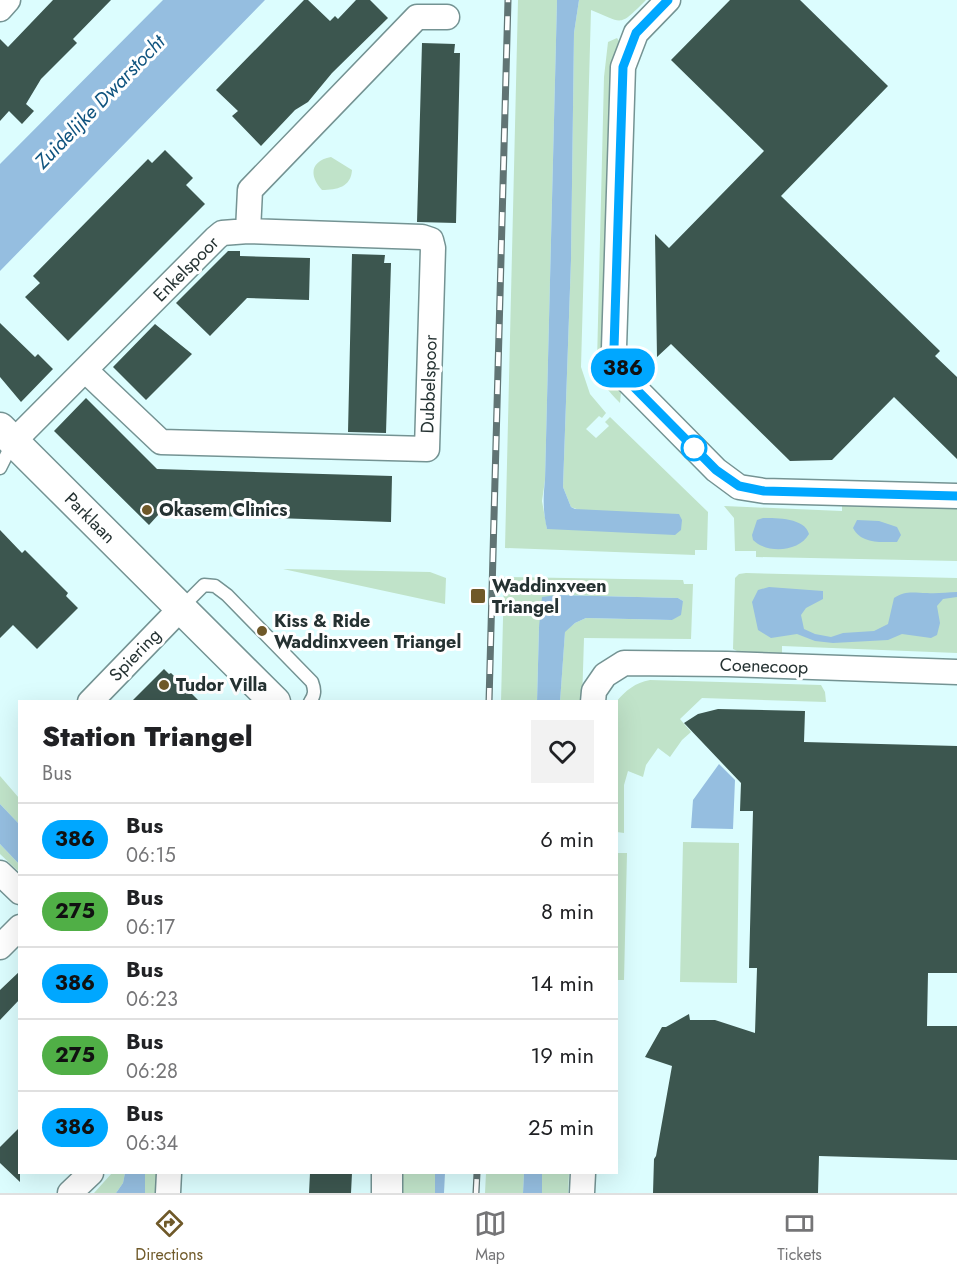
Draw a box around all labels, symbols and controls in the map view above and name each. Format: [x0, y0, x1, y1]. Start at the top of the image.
water label: Zuidelijke Dwarstocht [28, 27, 173, 176]
street label: Enkelspoor [147, 230, 225, 308]
street label: Dubbelspoor [414, 333, 444, 434]
line badge: 386 [588, 348, 658, 388]
text: 386 [603, 353, 643, 383]
unlabelled marker [681, 435, 707, 461]
street label: Parklaan [59, 487, 121, 549]
place label: Okasem Clinics [159, 497, 287, 523]
marker: Okasem Clinics [140, 503, 154, 517]
place label: Waddinxveen Triangel [492, 573, 607, 620]
marker: Waddinxveen Triangel [469, 587, 487, 605]
place label: Kiss & Ride Waddinxveen Triangel [274, 608, 461, 655]
street label: Spiering [103, 623, 167, 687]
marker: Kiss & Ride Waddinxveen Triangel [255, 624, 269, 638]
street label: Coenecoop [719, 651, 809, 681]
place label: Tudor Villa [176, 672, 267, 698]
marker: Tudor Villa [157, 678, 171, 692]
text: Station Triangel [42, 716, 253, 757]
button: heart [531, 720, 594, 783]
text: Bus [42, 759, 72, 788]
text: Bus [126, 809, 163, 841]
text: 6 min [540, 823, 594, 855]
text: 386 [55, 824, 95, 854]
text: 06:15 [126, 841, 176, 870]
text: Bus [126, 881, 163, 913]
text: 8 min [541, 895, 594, 927]
text: 275 [55, 896, 95, 926]
text: 06:17 [126, 913, 175, 942]
text: Bus [126, 953, 163, 985]
text: 14 min [530, 967, 594, 999]
text: 386 [55, 968, 95, 998]
text: 06:23 [126, 985, 178, 1014]
text: Bus [126, 1025, 163, 1057]
text: 19 min [530, 1039, 594, 1071]
text: 275 [55, 1040, 95, 1070]
text: 06:28 [126, 1057, 178, 1086]
text: Bus [126, 1097, 163, 1129]
text: 25 min [528, 1111, 594, 1143]
text: 386 [55, 1112, 95, 1142]
text: 06:34 [126, 1129, 178, 1158]
tab: Directions [135, 1207, 203, 1266]
tab: Map [474, 1207, 507, 1266]
tab: Tickets [777, 1207, 822, 1266]

